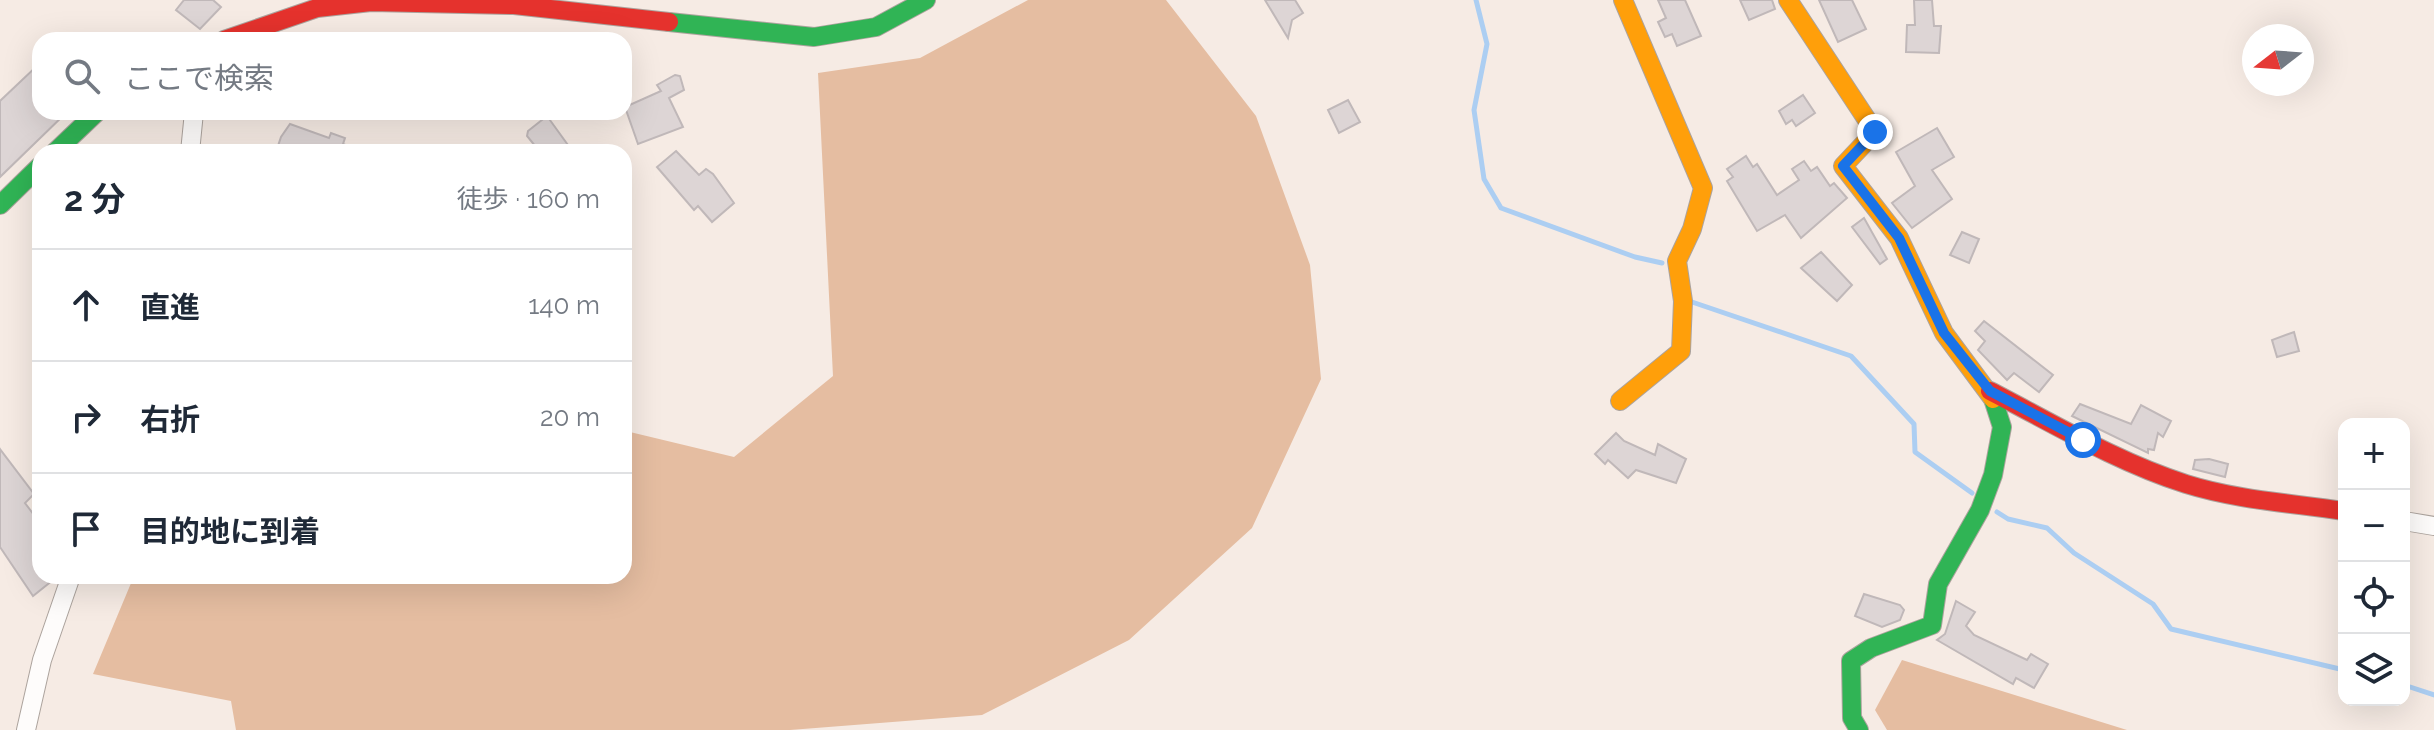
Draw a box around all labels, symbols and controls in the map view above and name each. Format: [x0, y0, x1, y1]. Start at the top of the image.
north arrow [2242, 24, 2314, 96]
search box [32, 32, 632, 120]
icon: search [60, 54, 104, 98]
text: ここで検索 [124, 61, 274, 96]
route end [1857, 114, 1893, 150]
text: 2 分 [64, 179, 125, 219]
text: 徒歩 · 160 m [457, 184, 600, 214]
icon: ahead [64, 283, 108, 327]
text: 直進 [140, 290, 200, 325]
text: 140 m [528, 290, 600, 320]
icon: right [64, 395, 108, 439]
text: 右折 [140, 402, 200, 437]
text: 20 m [540, 402, 600, 432]
map controls [2338, 418, 2410, 706]
button: + [2338, 418, 2410, 490]
route start [2065, 422, 2101, 458]
button: − [2338, 490, 2410, 562]
icon: arrive [64, 507, 108, 551]
text: 目的地に到着 [140, 514, 320, 549]
button: locate [2338, 562, 2410, 634]
button: layers [2338, 634, 2410, 706]

